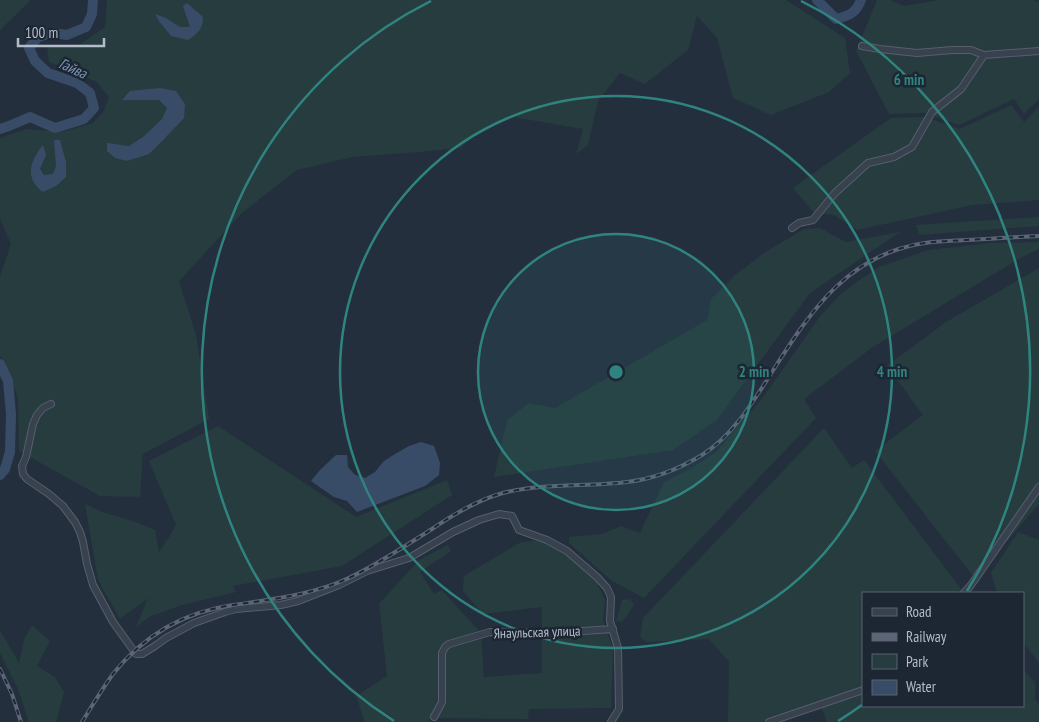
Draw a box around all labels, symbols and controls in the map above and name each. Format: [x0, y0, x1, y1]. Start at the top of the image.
scale bar [18, 15, 104, 47]
text: 100 m [25, 23, 58, 42]
water label: Гайва [56, 53, 91, 83]
text: 6 min [894, 70, 924, 89]
text: 2 min [739, 362, 769, 381]
text: 4 min [877, 362, 907, 381]
centre of rings [607, 363, 625, 381]
legend [862, 592, 1024, 707]
text: Road [906, 602, 932, 621]
street label: Янаульская улица [493, 621, 581, 643]
text: Railway [906, 627, 947, 646]
text: Park [906, 652, 928, 671]
text: Water [906, 677, 937, 696]

